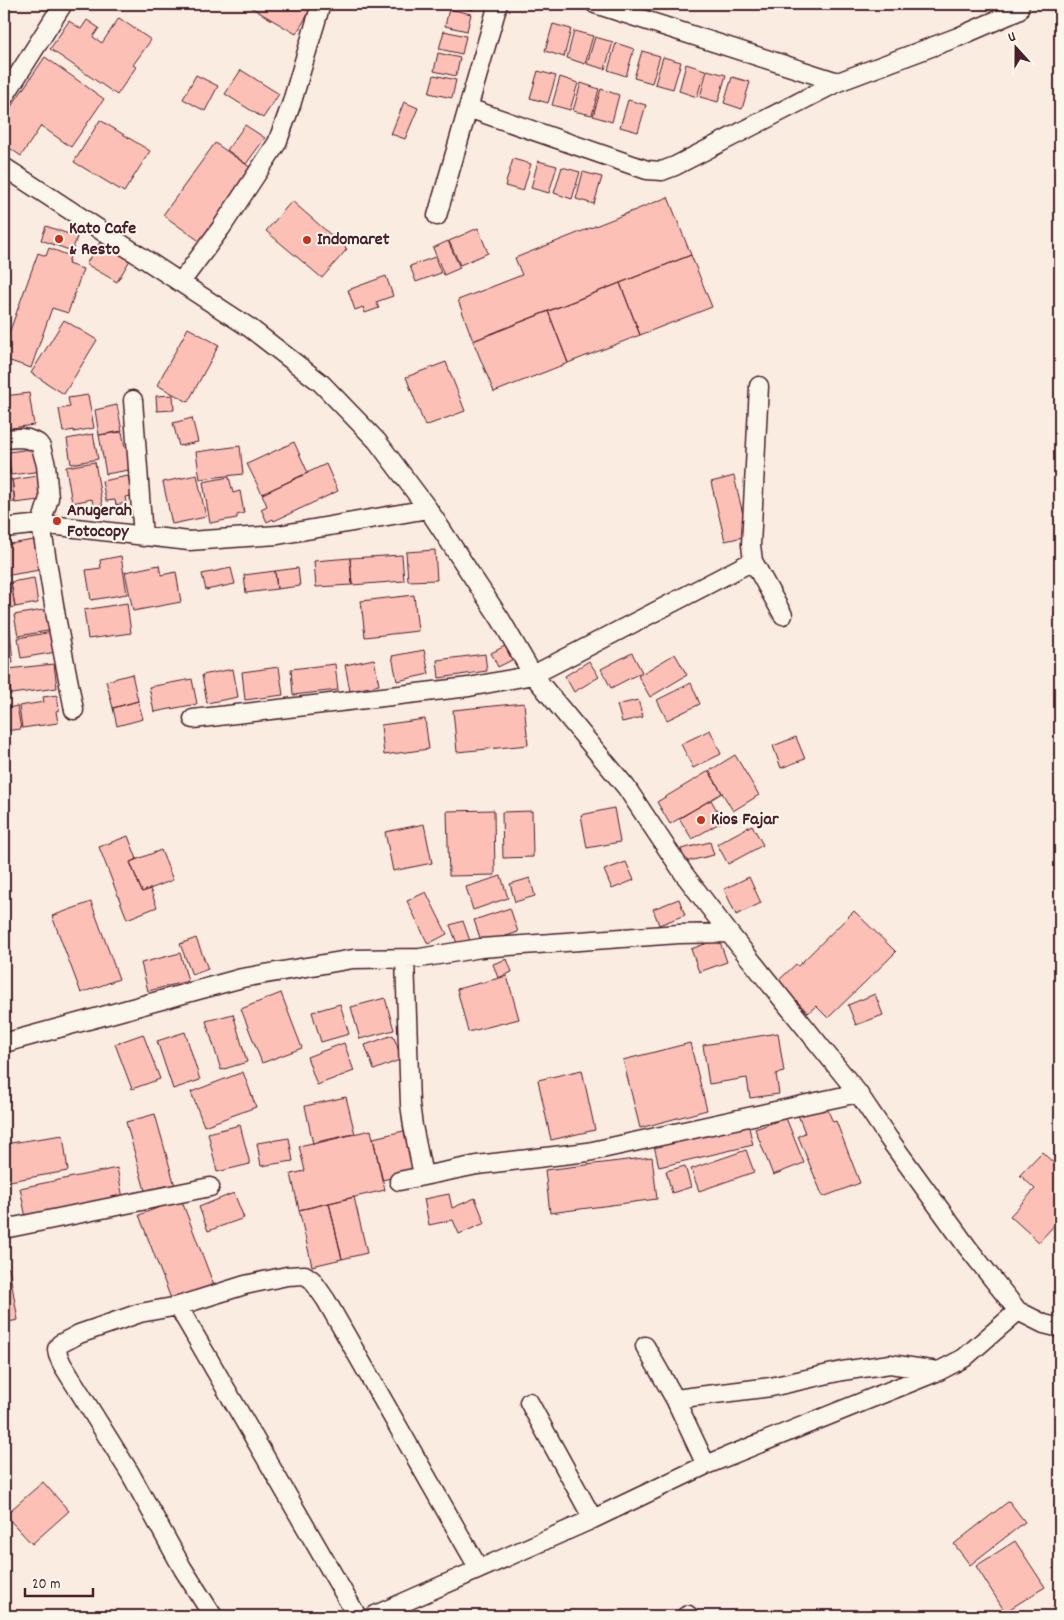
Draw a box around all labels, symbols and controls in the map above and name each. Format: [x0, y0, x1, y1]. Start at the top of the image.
north arrow [992, 22, 1042, 72]
text: U [1005, 27, 1019, 48]
place label: Kato Cafe & Resto [69, 217, 136, 263]
place label: Indomaret [317, 228, 390, 253]
marker: Kato Cafe & Resto [53, 233, 65, 245]
marker: Indomaret [301, 234, 313, 246]
place label: Anugerah Fotocopy [67, 499, 132, 545]
marker: Anugerah Fotocopy [51, 515, 63, 527]
place label: Kios Fajar [711, 808, 779, 833]
marker: Kios Fajar [695, 814, 707, 826]
scale bar [25, 1565, 92, 1597]
text: 20 m [32, 1574, 60, 1596]

